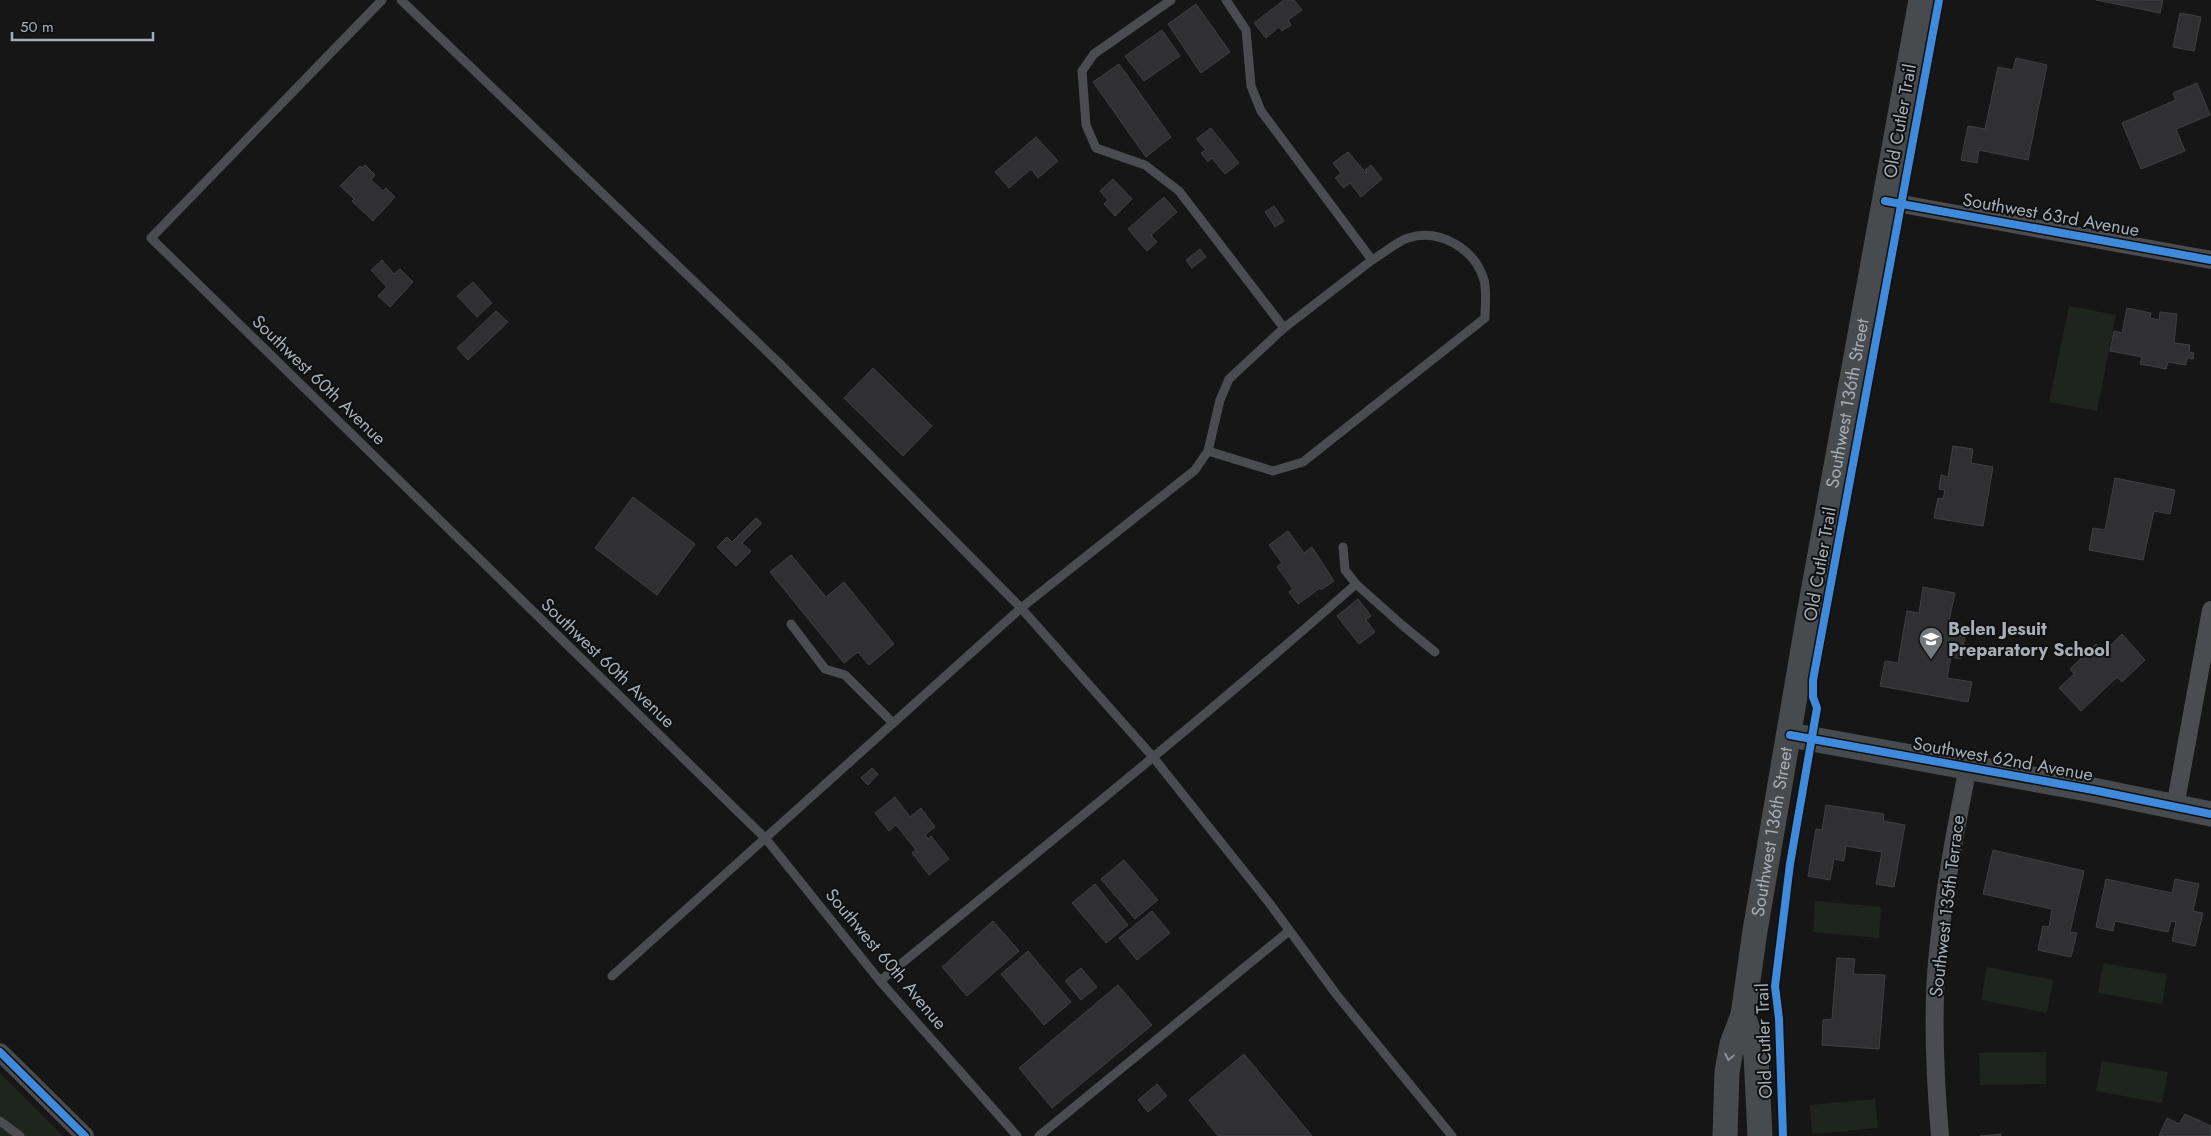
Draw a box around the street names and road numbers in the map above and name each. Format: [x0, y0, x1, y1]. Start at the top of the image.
street label: Old Cutler Trail [1877, 62, 1923, 180]
street label: Southwest 63rd Avenue [1961, 187, 2141, 243]
street label: Southwest 60th Avenue [246, 309, 392, 451]
street label: Southwest 136th Street [1819, 316, 1876, 490]
street label: Old Cutler Trail [1797, 505, 1843, 623]
street label: Southwest 60th Avenue [535, 592, 681, 734]
street label: Southwest 62nd Avenue [1911, 730, 2095, 788]
street label: Southwest 136th Street [1745, 744, 1799, 919]
street label: Southwest 135th Terrace [1923, 814, 1971, 998]
street label: Southwest 60th Avenue [819, 883, 953, 1035]
street label: Old Cutler Trail [1749, 983, 1779, 1099]

